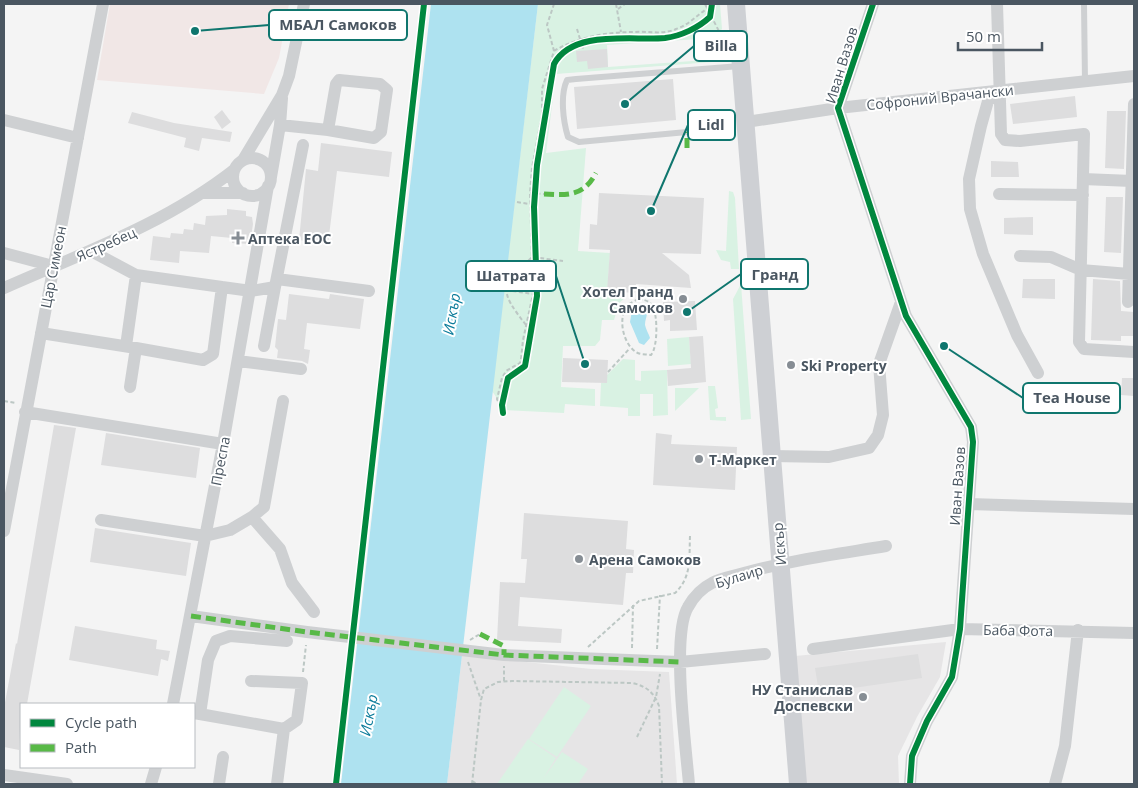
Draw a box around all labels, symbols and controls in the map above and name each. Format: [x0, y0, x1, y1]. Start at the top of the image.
callout: МБАЛ Самоков [269, 10, 407, 40]
text: МБАЛ Самоков [279, 14, 397, 34]
scale bar [958, 20, 1042, 52]
street label: Иван Вазов [820, 24, 862, 106]
text: 50 m [966, 26, 1001, 46]
callout: Billa [694, 31, 747, 61]
text: Billa [705, 35, 737, 55]
street label: Софроний Врачански [865, 80, 1015, 114]
callout: Lidl [688, 110, 735, 140]
text: Lidl [697, 114, 725, 134]
street label: Ястребец [73, 222, 139, 266]
street label: Цар Симеон [36, 224, 70, 310]
place label: Аптека ЕОС [248, 229, 332, 248]
marker: Аптека ЕОС [232, 232, 244, 244]
callout: Гранд [741, 259, 808, 289]
callout: Шатрата [466, 261, 556, 291]
text: Гранд [752, 264, 798, 284]
text: Шатрата [476, 265, 546, 285]
place label: Хотел Гранд Самоков [583, 282, 674, 317]
water label: Искър [437, 292, 465, 336]
marker: Хотел Гранд Самоков [677, 293, 689, 305]
place label: Ski Property [801, 356, 887, 375]
marker: Ski Property [785, 359, 797, 371]
callout: Tea House [1023, 383, 1120, 413]
text: Tea House [1033, 387, 1111, 407]
street label: Преспа [206, 435, 234, 487]
street label: Иван Вазов [945, 446, 969, 526]
place label: Т-Маркет [709, 450, 777, 469]
marker: Т-Маркет [693, 453, 705, 465]
street label: Искър [768, 522, 790, 566]
place label: Арена Самоков [589, 550, 701, 569]
marker: Арена Самоков [573, 553, 585, 565]
street label: Булаир [713, 560, 765, 592]
street label: Баба Фота [983, 620, 1053, 640]
place label: НУ Станислав Доспевски [751, 680, 853, 715]
marker: НУ Станислав Доспевски [857, 691, 869, 703]
water label: Искър [354, 692, 382, 738]
legend [20, 703, 195, 768]
text: Cycle path [65, 712, 137, 732]
text: Path [65, 737, 97, 757]

